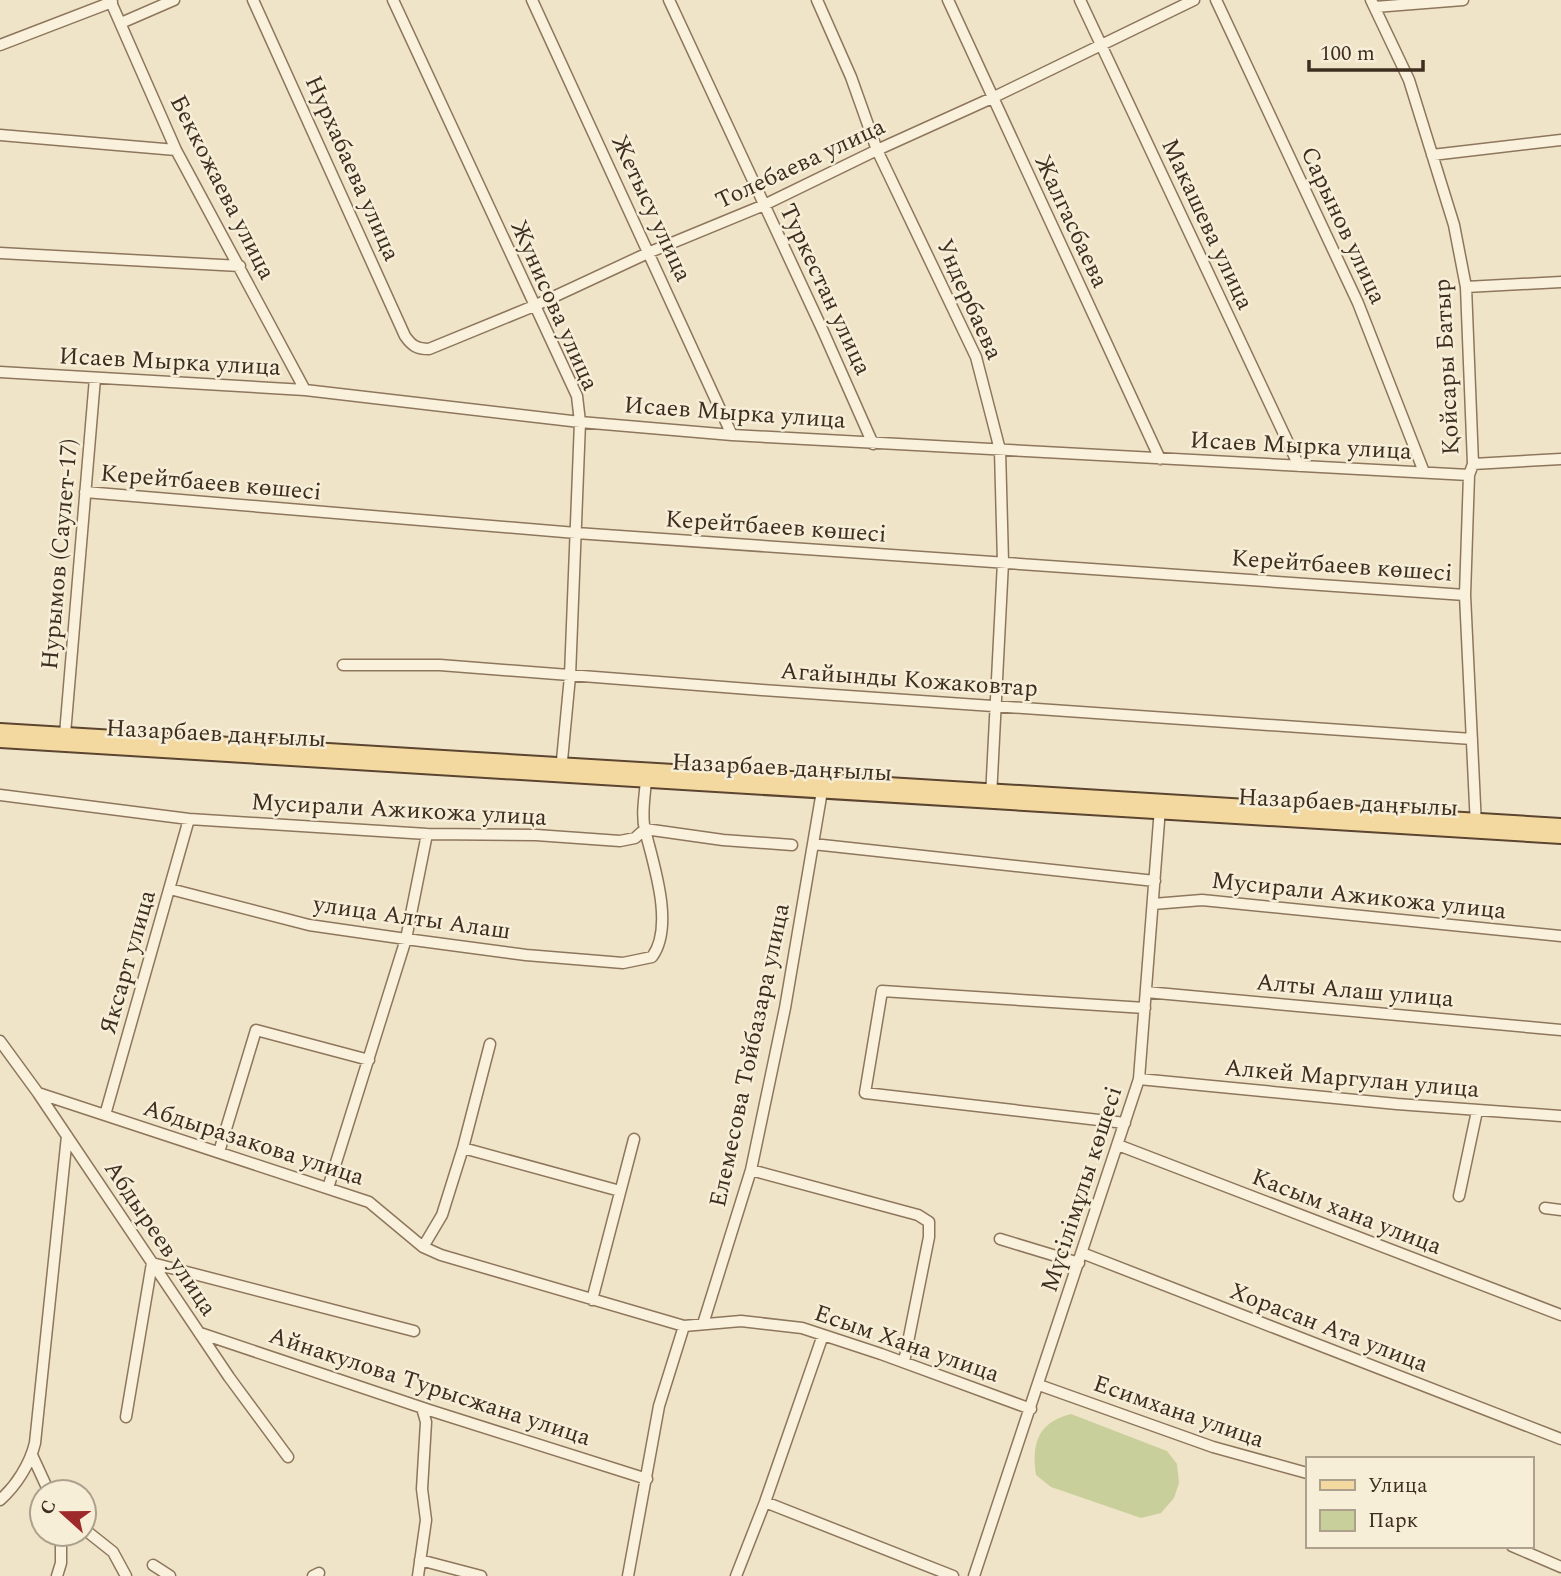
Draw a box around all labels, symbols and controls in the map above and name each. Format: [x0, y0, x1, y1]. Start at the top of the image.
scale bar [1309, 28, 1423, 72]
text: 100 m [1320, 38, 1375, 70]
street label: Нурхабаева улица [295, 70, 409, 267]
street label: Беккожаева улица [160, 89, 284, 287]
street label: Толебаева улица [710, 109, 892, 219]
street label: Жетысу улица [601, 129, 701, 288]
street label: Макашева улица [1152, 133, 1263, 316]
street label: Сарынов улица [1291, 141, 1396, 310]
street label: Жалгасбаева [1024, 149, 1118, 294]
street label: Туркестан улица [770, 198, 881, 381]
street label: Жунисова улица [500, 214, 608, 397]
street label: Ундербаева [926, 233, 1012, 366]
street label: Қойсары Батыр [1424, 278, 1470, 456]
street label: Исаев Мырка улица [58, 338, 282, 386]
street label: Исаев Мырка улица [623, 387, 847, 439]
street label: Исаев Мырка улица [1189, 422, 1413, 470]
street label: Нурымов (Саулет-17) [32, 437, 88, 671]
street label: Керейтбаеев көшесі [99, 455, 323, 511]
street label: Керейтбаеев көшесі [664, 501, 888, 553]
street label: Керейтбаеев көшесі [1230, 540, 1454, 592]
street label: Агайынды Кожаковтар [779, 653, 1039, 707]
street label: Назарбаев даңғылы [105, 710, 327, 758]
street label: Назарбаев даңғылы [671, 744, 893, 792]
street label: Назарбаев даңғылы [1237, 779, 1459, 827]
street label: Мусирали Ажикожа улица [250, 784, 548, 836]
street label: Мусирали Ажикожа улица [1210, 863, 1508, 929]
street label: Яксарт улица [90, 885, 166, 1039]
street label: улица Алты Алаш [310, 886, 513, 950]
street label: Елемесова Тойбазара улица [700, 900, 800, 1210]
street label: Алты Алаш улица [1254, 964, 1456, 1018]
street label: Алкей Маргулан улица [1223, 1050, 1481, 1108]
street label: Мүсілімұлы көшесі [1032, 1082, 1132, 1297]
street label: Абдыразакова улица [138, 1090, 369, 1196]
street label: Абдыреев улица [95, 1154, 226, 1324]
street label: Касым хана улица [1246, 1159, 1447, 1265]
street label: Хорасан Ата улица [1224, 1273, 1434, 1383]
street label: Есым Хана улица [809, 1295, 1004, 1393]
street label: Айнакулова Турысжана улица [264, 1318, 596, 1456]
street label: Есимхана улица [1088, 1366, 1269, 1458]
legend [1306, 1457, 1533, 1548]
text: Улица [1368, 1470, 1428, 1502]
north arrow [28, 1478, 98, 1548]
text: С [33, 1496, 64, 1519]
text: Парк [1368, 1505, 1419, 1537]

